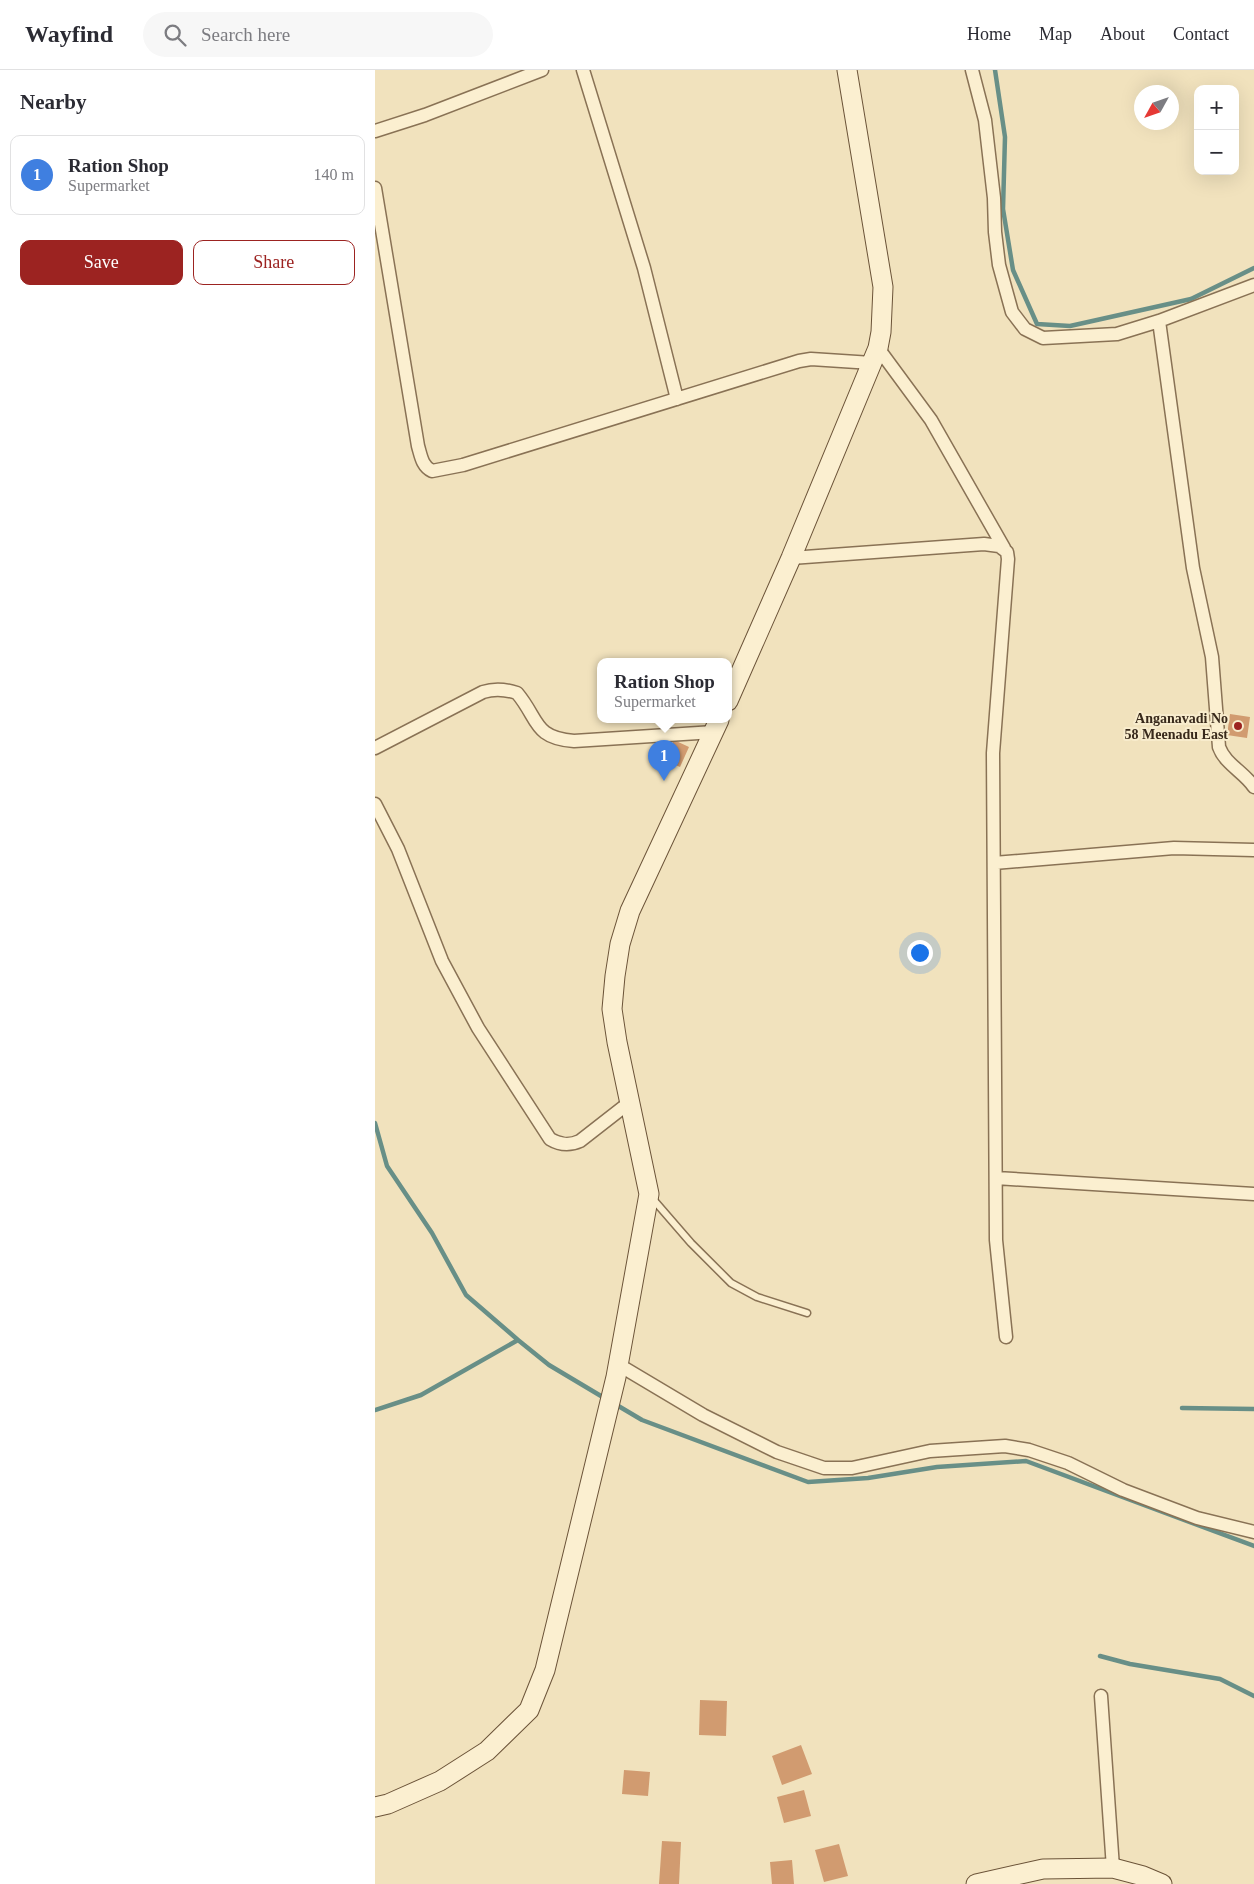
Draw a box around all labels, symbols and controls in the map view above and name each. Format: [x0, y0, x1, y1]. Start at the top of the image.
search box [143, 12, 493, 57]
text: Wayfind [25, 21, 113, 47]
icon: search [161, 21, 189, 49]
text: Search here [201, 24, 290, 45]
text: Home [967, 24, 1011, 44]
text: Map [1039, 24, 1072, 44]
text: About [1100, 24, 1145, 44]
text: Contact [1173, 24, 1229, 44]
north arrow [1134, 85, 1179, 130]
map controls [1194, 85, 1239, 175]
button: + [1194, 85, 1239, 130]
text: Nearby [20, 90, 87, 114]
button: − [1194, 130, 1239, 175]
text: Ration Shop [68, 155, 169, 176]
text: 1 [33, 166, 41, 183]
text: 140 m [314, 166, 354, 183]
text: Supermarket [68, 177, 150, 194]
button: Save [20, 240, 183, 285]
button: Share [193, 240, 355, 285]
popup [597, 658, 732, 723]
text: Ration Shop [614, 671, 715, 692]
text: Supermarket [614, 693, 696, 710]
place label: Anganavadi No 58 Meenadu East [1125, 711, 1228, 742]
marker: Anganavadi No 58 Meenadu East [1232, 720, 1244, 732]
pin: 1 [648, 740, 680, 781]
your location [907, 940, 933, 966]

